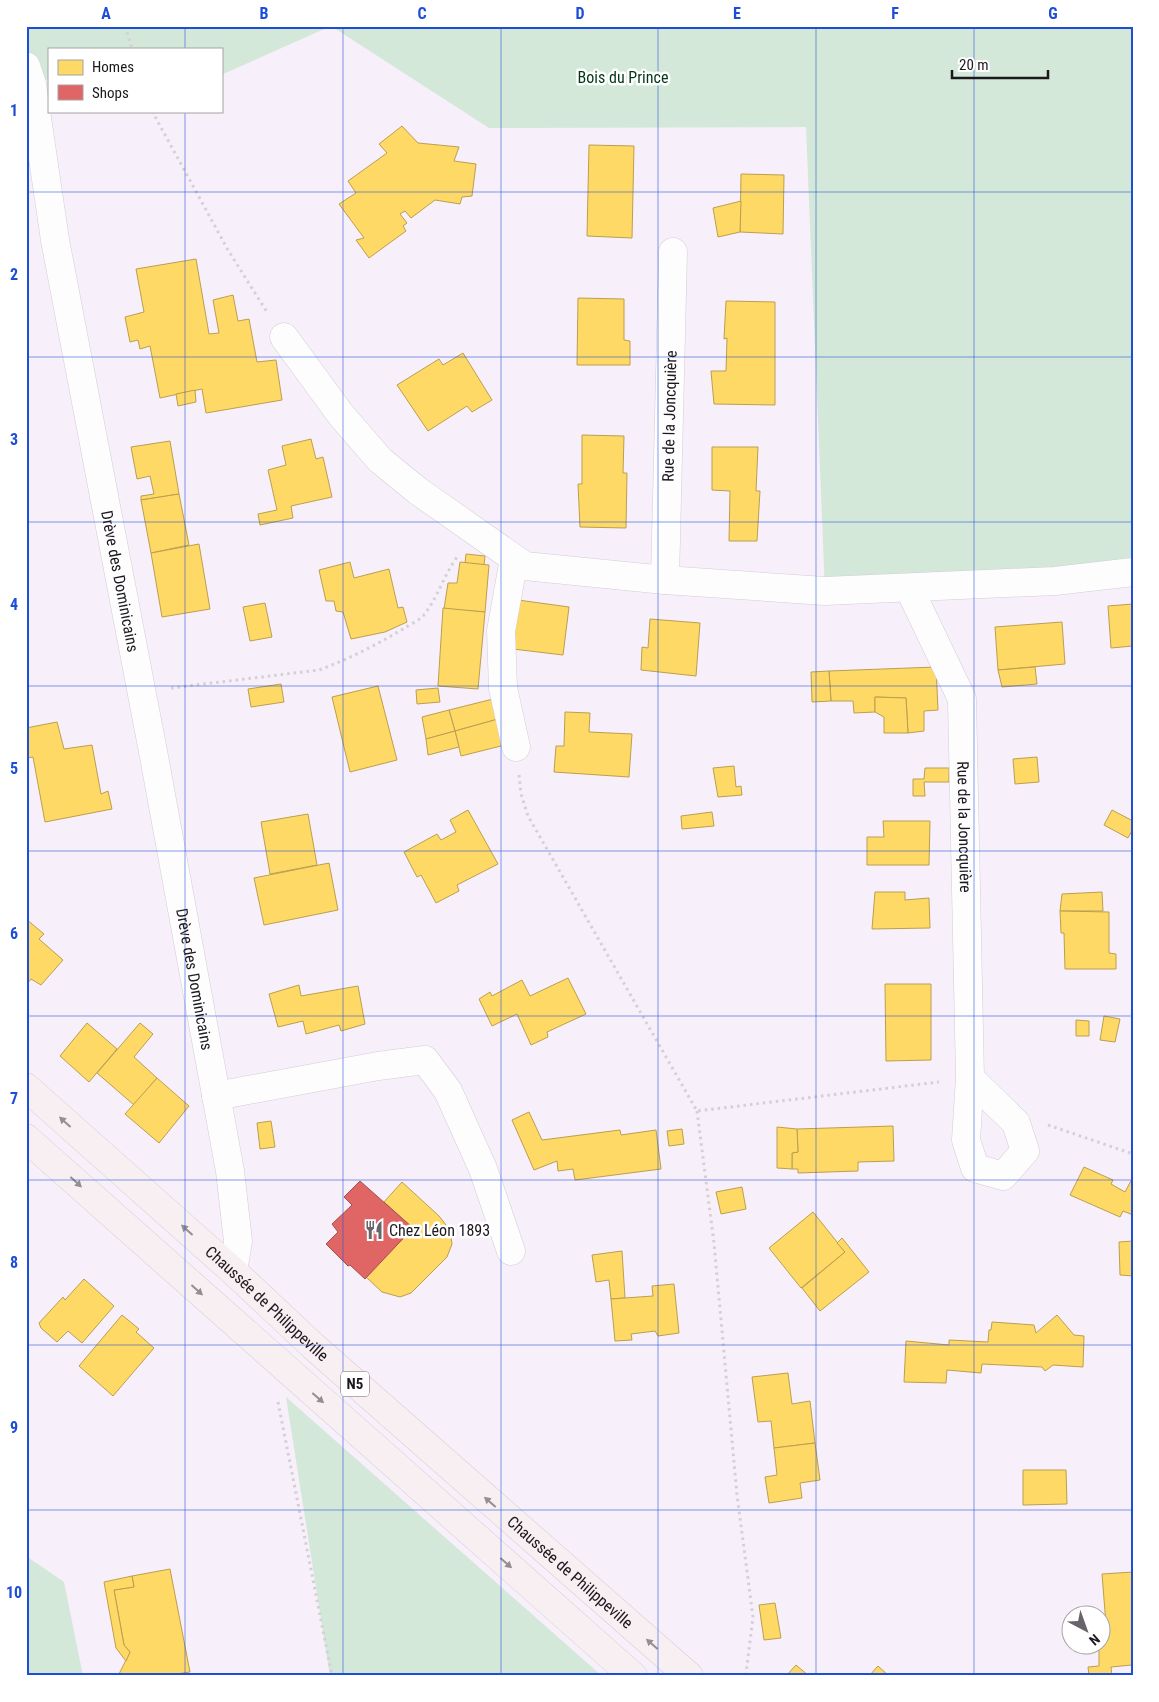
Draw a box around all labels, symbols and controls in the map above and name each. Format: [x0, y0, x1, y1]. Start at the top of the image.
text: A [101, 4, 111, 23]
text: B [260, 4, 269, 23]
text: C [417, 4, 427, 23]
text: D [575, 4, 585, 23]
text: E [733, 4, 741, 23]
text: F [891, 4, 899, 23]
text: G [1048, 4, 1058, 23]
legend [48, 48, 222, 112]
scale bar [952, 48, 1048, 80]
text: 20 m [959, 56, 989, 74]
text: Homes [92, 58, 134, 76]
park label: Bois du Prince [578, 68, 668, 87]
text: Shops [92, 84, 129, 102]
text: 1 [10, 101, 18, 120]
text: 2 [10, 265, 18, 284]
street label: Rue de la Joncquière [658, 350, 680, 482]
text: 3 [10, 430, 18, 449]
street label: Drève des Dominicains [98, 509, 143, 653]
text: 4 [10, 595, 18, 614]
text: 5 [10, 759, 18, 778]
street label: Rue de la Joncquière [954, 761, 976, 893]
street label: Drève des Dominicains [173, 907, 217, 1052]
text: 6 [10, 924, 18, 943]
text: 7 [10, 1089, 18, 1108]
one-way arrow [60, 1116, 72, 1128]
one-way arrow [69, 1176, 82, 1187]
restaurant icon: Chez Léon 1893 [363, 1219, 385, 1241]
place label: Chez Léon 1893 [389, 1221, 490, 1240]
one-way arrow [181, 1224, 193, 1236]
street label: Chaussée de Philippeville [202, 1242, 333, 1365]
text: 8 [10, 1253, 18, 1272]
one-way arrow [190, 1284, 202, 1296]
road number: N5 [341, 1372, 369, 1396]
one-way arrow [312, 1392, 324, 1404]
text: 9 [10, 1418, 18, 1437]
one-way arrow [484, 1496, 497, 1507]
street label: Chaussée de Philippeville [504, 1512, 637, 1632]
one-way arrow [499, 1558, 512, 1569]
text: 10 [6, 1583, 22, 1602]
north arrow [1062, 1604, 1112, 1654]
text: N [1086, 1631, 1103, 1649]
one-way arrow [646, 1638, 659, 1649]

